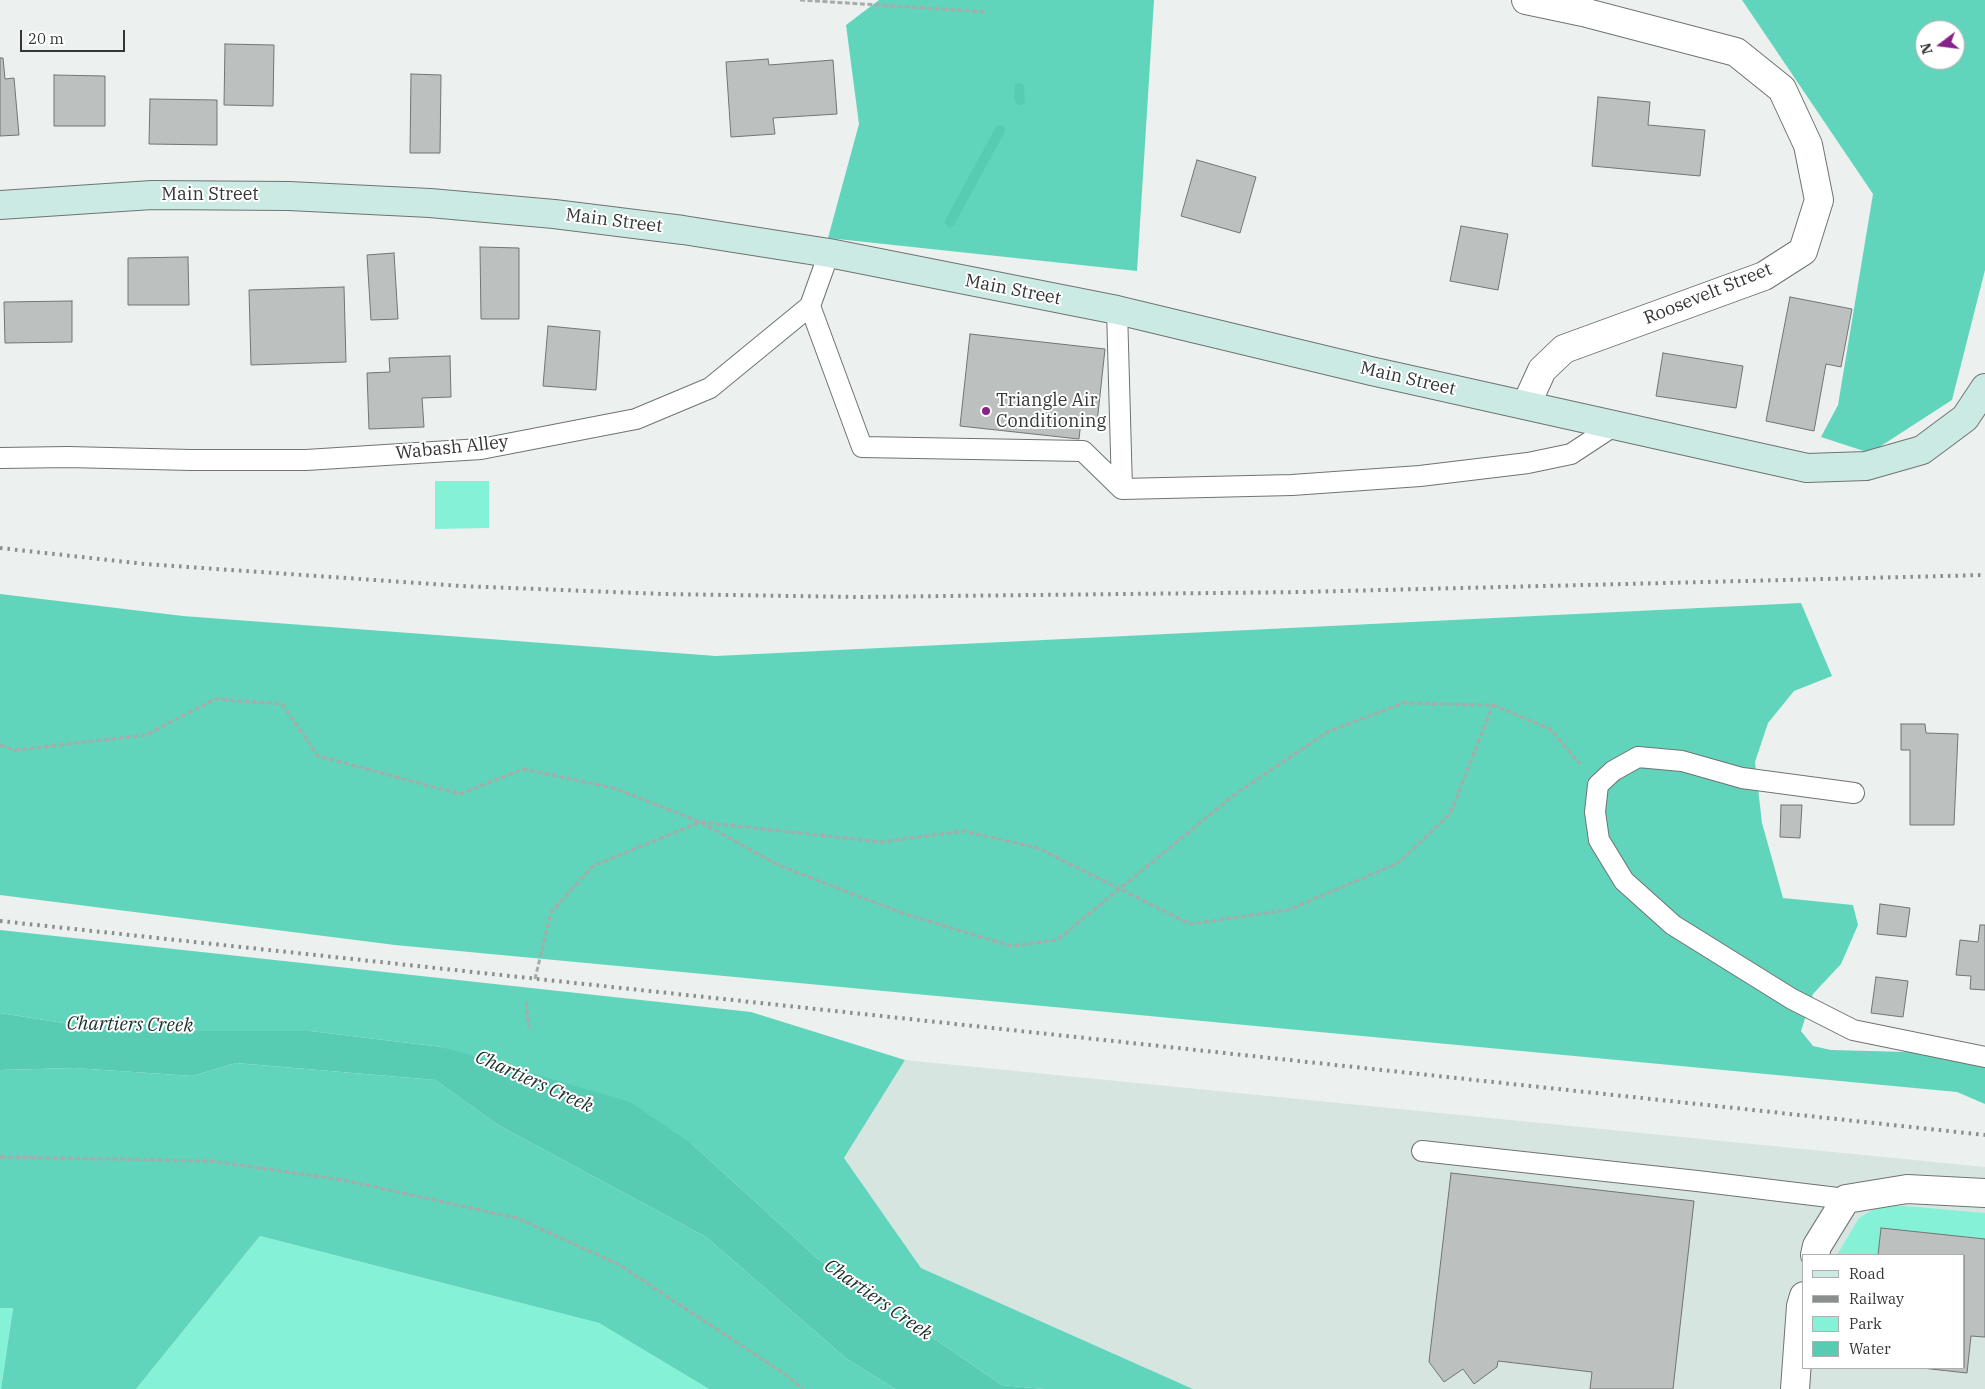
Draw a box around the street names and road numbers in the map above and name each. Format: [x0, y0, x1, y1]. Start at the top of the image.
street label: Main Street [161, 184, 259, 206]
street label: Main Street [564, 204, 664, 238]
street label: Roosevelt Street [1641, 258, 1775, 330]
street label: Main Street [963, 270, 1063, 310]
street label: Main Street [1358, 358, 1458, 400]
street label: Wabash Alley [395, 431, 509, 465]

